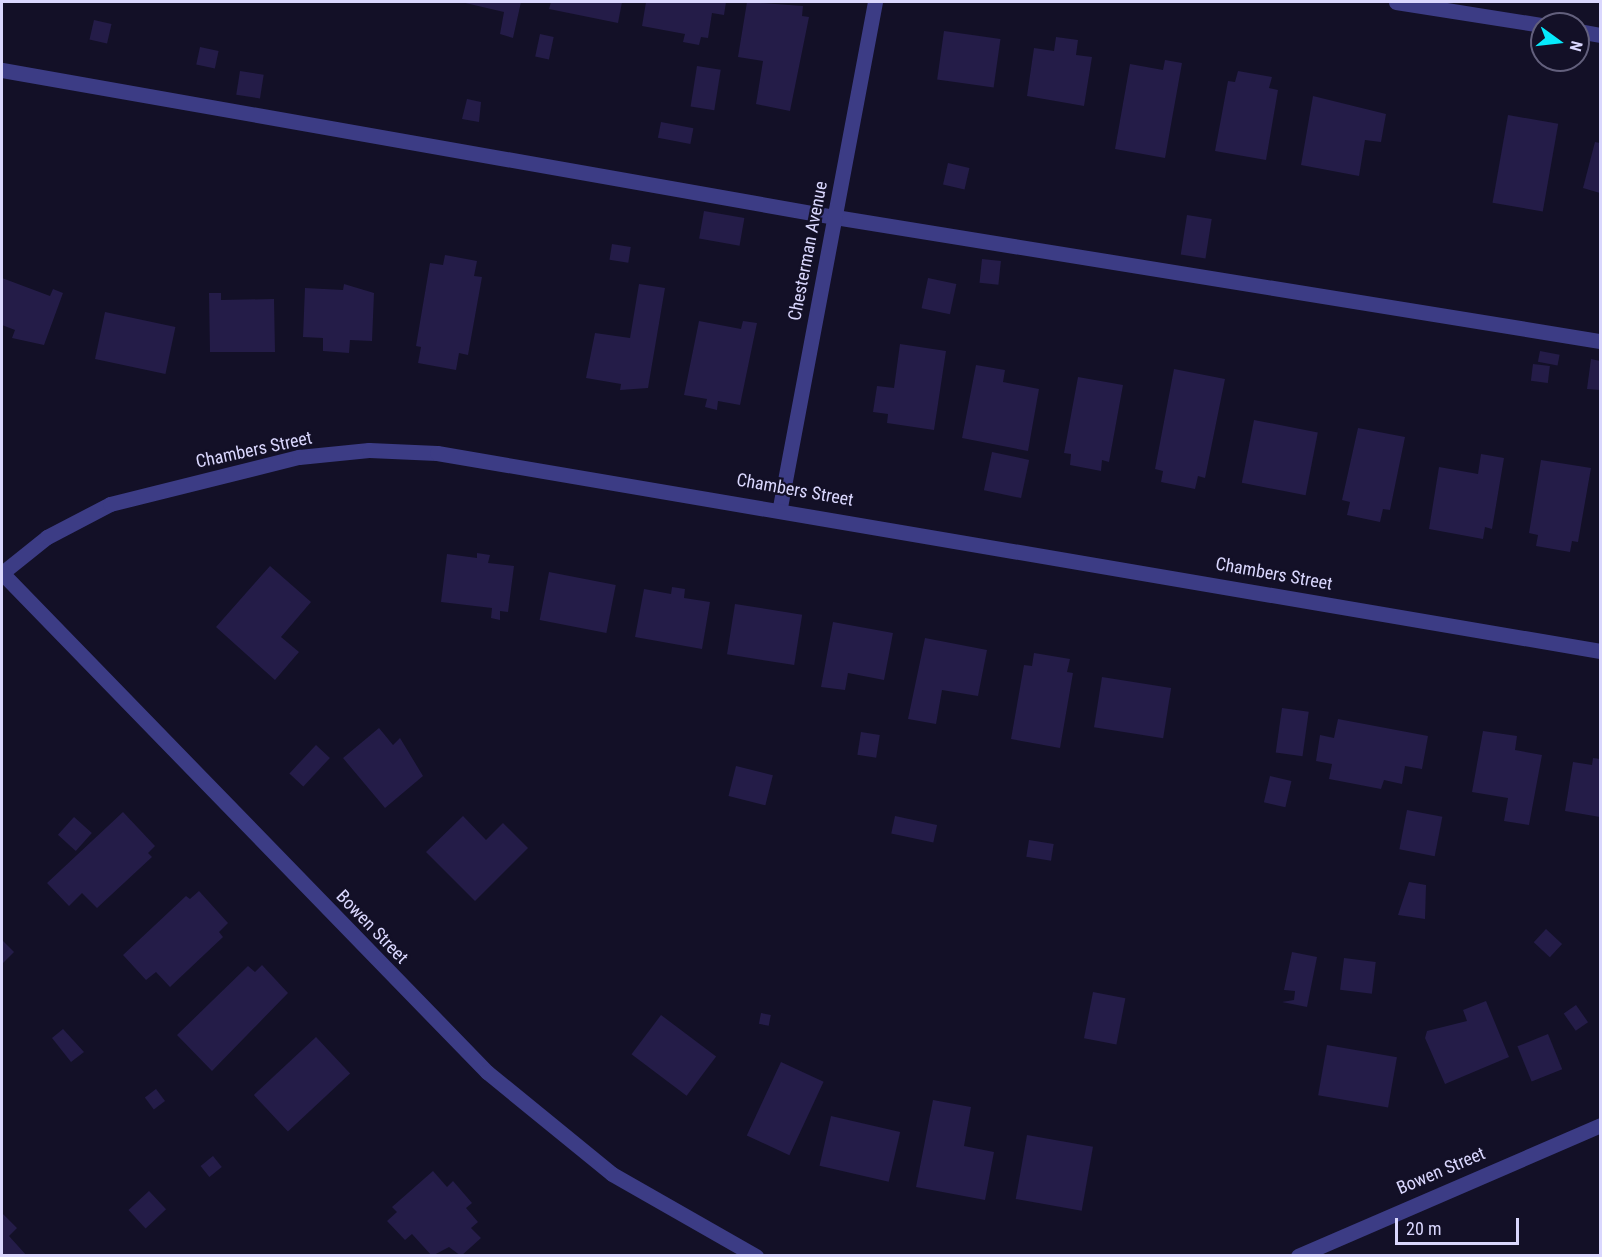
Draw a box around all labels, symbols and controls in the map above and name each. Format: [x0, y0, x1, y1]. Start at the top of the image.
north arrow [1530, 12, 1590, 72]
text: N [1565, 39, 1586, 53]
street label: Chesterman Avenue [784, 179, 832, 323]
street label: Chambers Street [194, 427, 314, 473]
street label: Chambers Street [735, 469, 855, 511]
street label: Chambers Street [1214, 553, 1334, 595]
street label: Bowen Street [332, 886, 412, 968]
street label: Bowen Street [1394, 1143, 1488, 1199]
scale bar [1398, 1206, 1522, 1244]
text: 20 m [1406, 1218, 1441, 1239]

